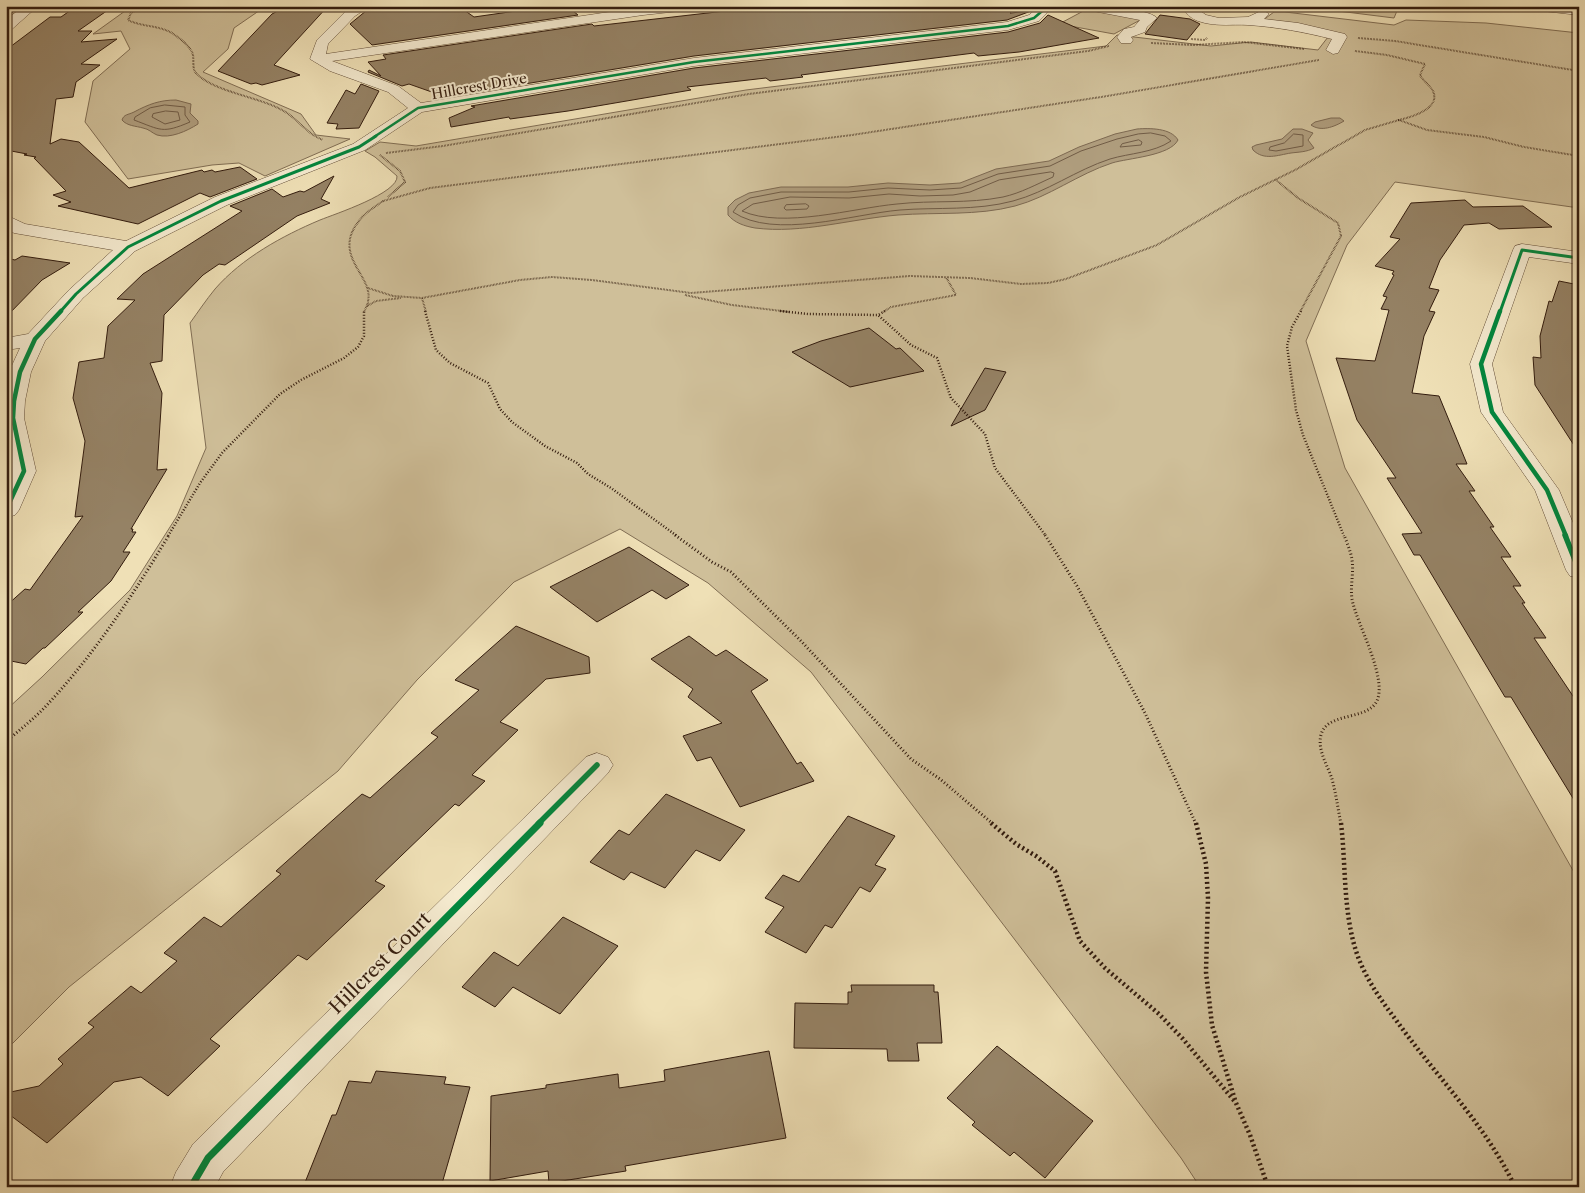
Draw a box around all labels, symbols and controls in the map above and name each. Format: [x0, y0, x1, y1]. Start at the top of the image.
street label: Hillcrest Drive [430, 69, 528, 103]
street label: Hillcrest Court [324, 907, 436, 1019]

